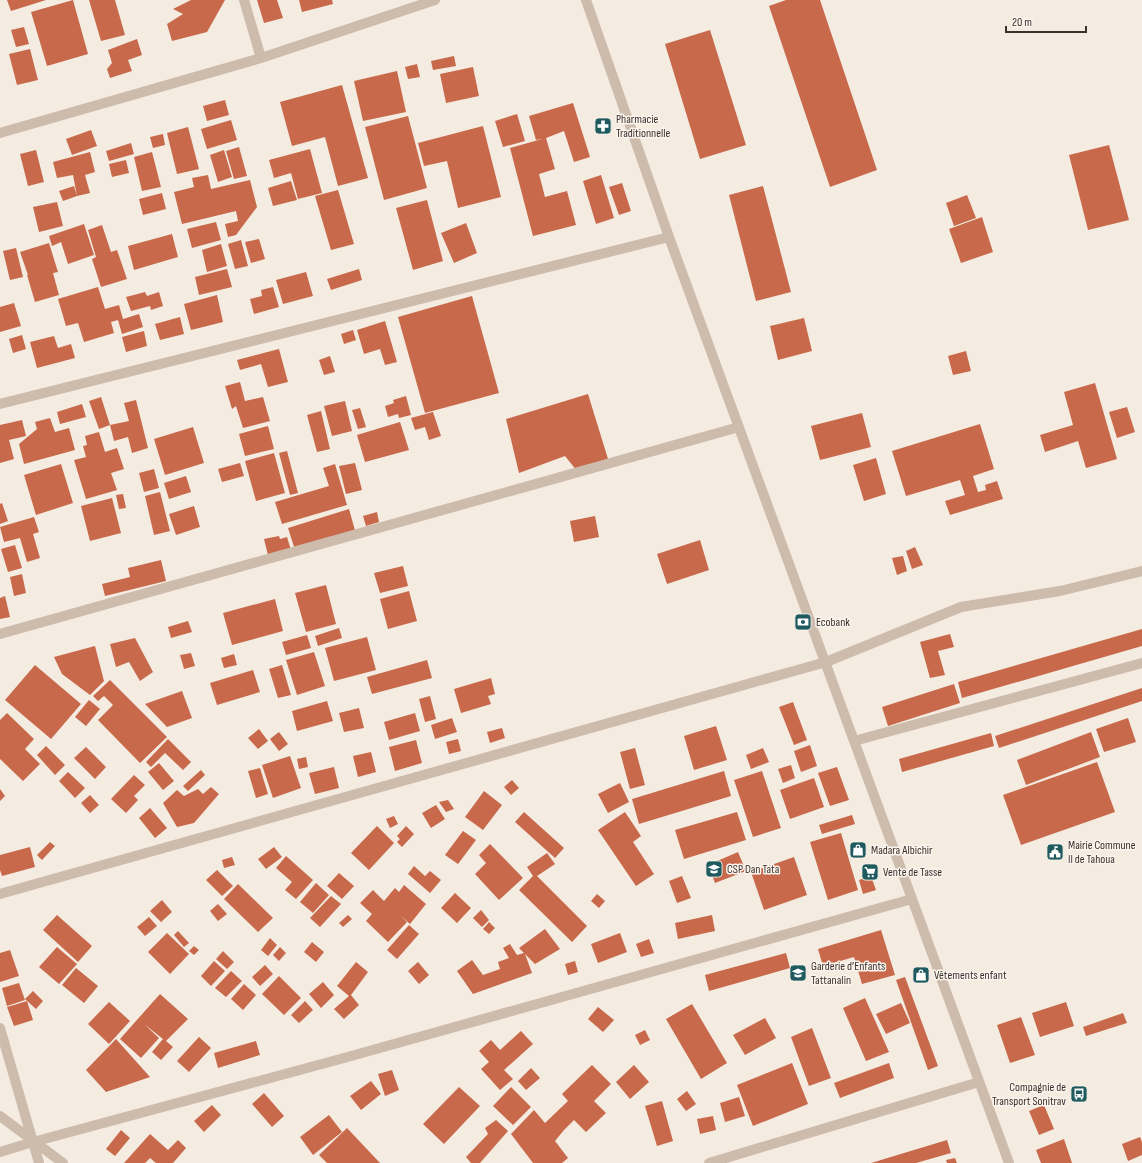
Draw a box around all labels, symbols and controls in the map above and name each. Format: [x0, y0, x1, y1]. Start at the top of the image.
scale bar [1006, 8, 1086, 34]
text: 20 m [1012, 15, 1032, 30]
place label: Pharmacie Traditionnelle [616, 112, 671, 141]
pharmacy icon: Pharmacie Traditionnelle [593, 116, 613, 136]
bank icon: Ecobank [793, 612, 813, 632]
place label: Ecobank [816, 615, 850, 630]
place label: Mairie Commune II de Tahoua [1068, 838, 1136, 867]
shop icon: Madara Albichir [848, 840, 868, 860]
public building icon: Mairie Commune II de Tahoua [1045, 842, 1065, 862]
place label: Madara Albichir [871, 843, 933, 858]
school or university icon: CSP Dan Tata [704, 859, 724, 879]
place label: CSP Dan Tata [727, 862, 780, 877]
supermarket icon: Vente de Tasse [860, 862, 880, 882]
place label: Vente de Tasse [883, 865, 942, 880]
place label: Garderie d’Enfants Tattanalin [811, 959, 885, 988]
school or university icon: Garderie d’Enfants Tattanalin [788, 963, 808, 983]
shop icon: Vêtements enfant [911, 965, 931, 985]
place label: Vêtements enfant [934, 968, 1007, 983]
place label: Compagnie de Transport Sonitrav [992, 1080, 1066, 1109]
bus stop icon: Compagnie de Transport Sonitrav [1069, 1084, 1089, 1104]

